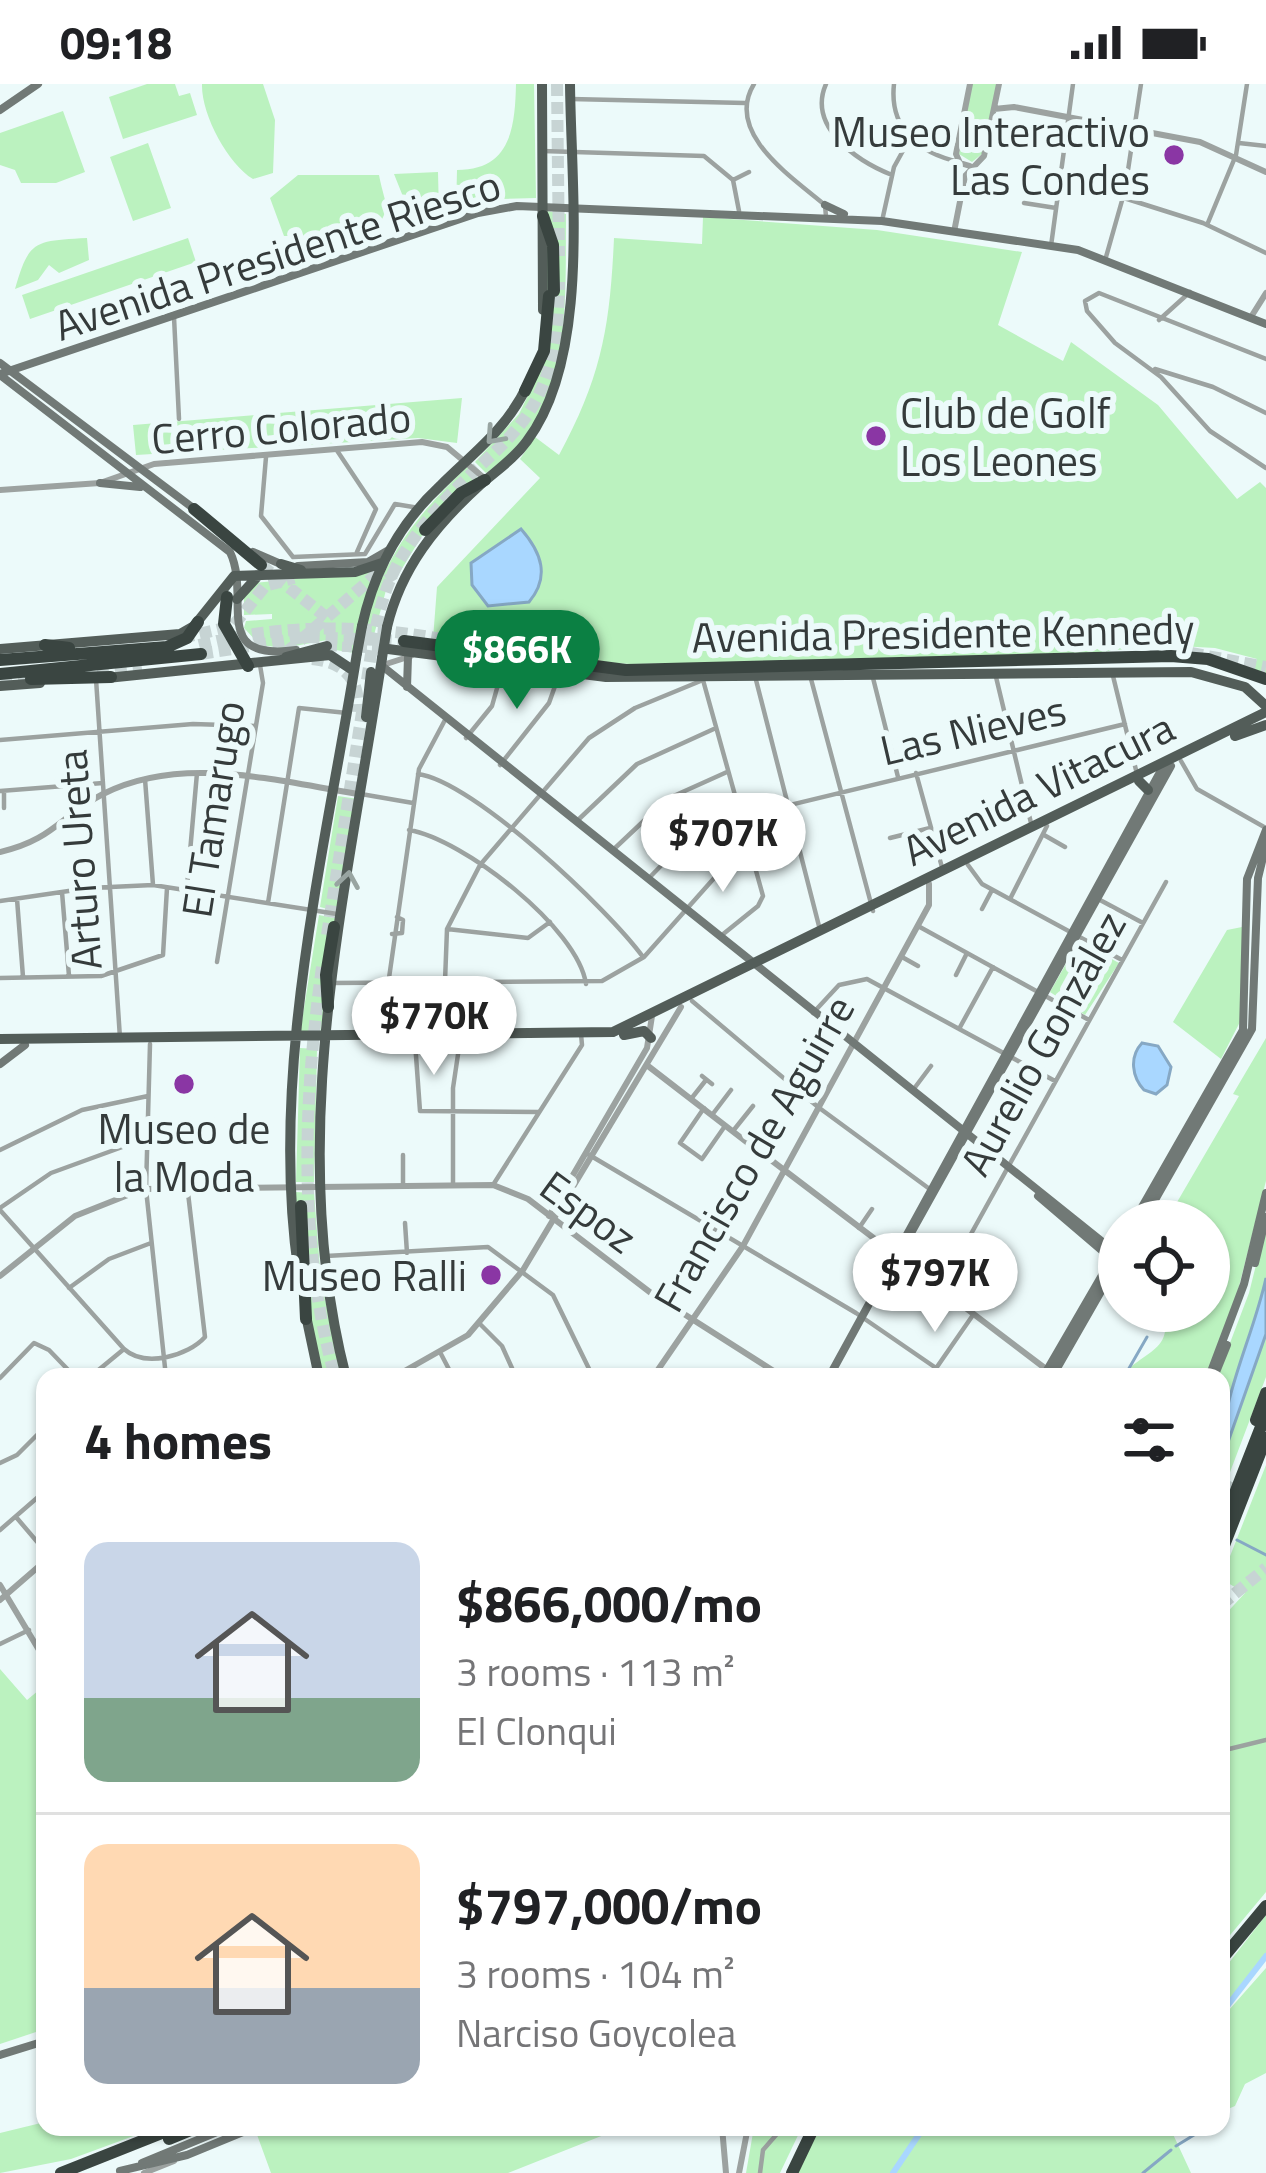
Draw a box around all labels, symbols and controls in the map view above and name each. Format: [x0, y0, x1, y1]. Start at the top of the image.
text: 09:18 [60, 8, 172, 76]
place label: Museo Interactivo Las Condes [832, 99, 1150, 211]
marker: Museo Interactivo Las Condes [1161, 142, 1187, 168]
street label: Avenida Presidente Riesco [46, 152, 508, 356]
place label: Club de Golf Los Leones [900, 380, 1111, 492]
street label: Cerro Colorado [149, 384, 413, 470]
one-way arrow [487, 422, 508, 443]
marker: Club de Golf Los Leones [863, 423, 889, 449]
street label: Avenida Presidente Kennedy [691, 596, 1195, 668]
pin: $866K [433, 610, 601, 712]
text: $866K [462, 619, 572, 678]
street label: Las Nieves [874, 677, 1072, 781]
street label: Avenida Vitacura [891, 695, 1185, 881]
street label: El Tamarugo [163, 696, 261, 922]
street label: Arturo Ureta [38, 748, 118, 972]
pin: $707K [639, 793, 807, 895]
text: $707K [668, 802, 778, 861]
one-way arrow [334, 870, 359, 890]
street label: Aurelio González [943, 899, 1141, 1187]
pin: $770K [350, 976, 518, 1078]
street label: Francisco de Aguirre [636, 983, 870, 1323]
text: $770K [379, 985, 489, 1044]
marker: Museo de la Moda [171, 1071, 197, 1097]
place label: Museo de la Moda [97, 1096, 271, 1208]
street label: Espoz [527, 1154, 651, 1268]
map controls [1098, 1200, 1230, 1332]
button: locate [1098, 1200, 1230, 1332]
pin: $797K [851, 1233, 1019, 1335]
text: $797K [880, 1242, 990, 1301]
place label: Museo Ralli [262, 1243, 467, 1307]
marker: Museo Ralli [478, 1262, 504, 1288]
text: 4 homes [84, 1401, 272, 1479]
icon: filters [1116, 1407, 1182, 1473]
text: $866,000/mo [456, 1564, 762, 1642]
icon: home [180, 1590, 324, 1734]
text: 3 rooms · 113 m² [456, 1642, 735, 1701]
text: El Clonqui [456, 1701, 617, 1760]
text: $797,000/mo [456, 1866, 762, 1944]
icon: home [180, 1892, 324, 2036]
text: 3 rooms · 104 m² [456, 1944, 735, 2003]
text: Narciso Goycolea [456, 2003, 736, 2062]

